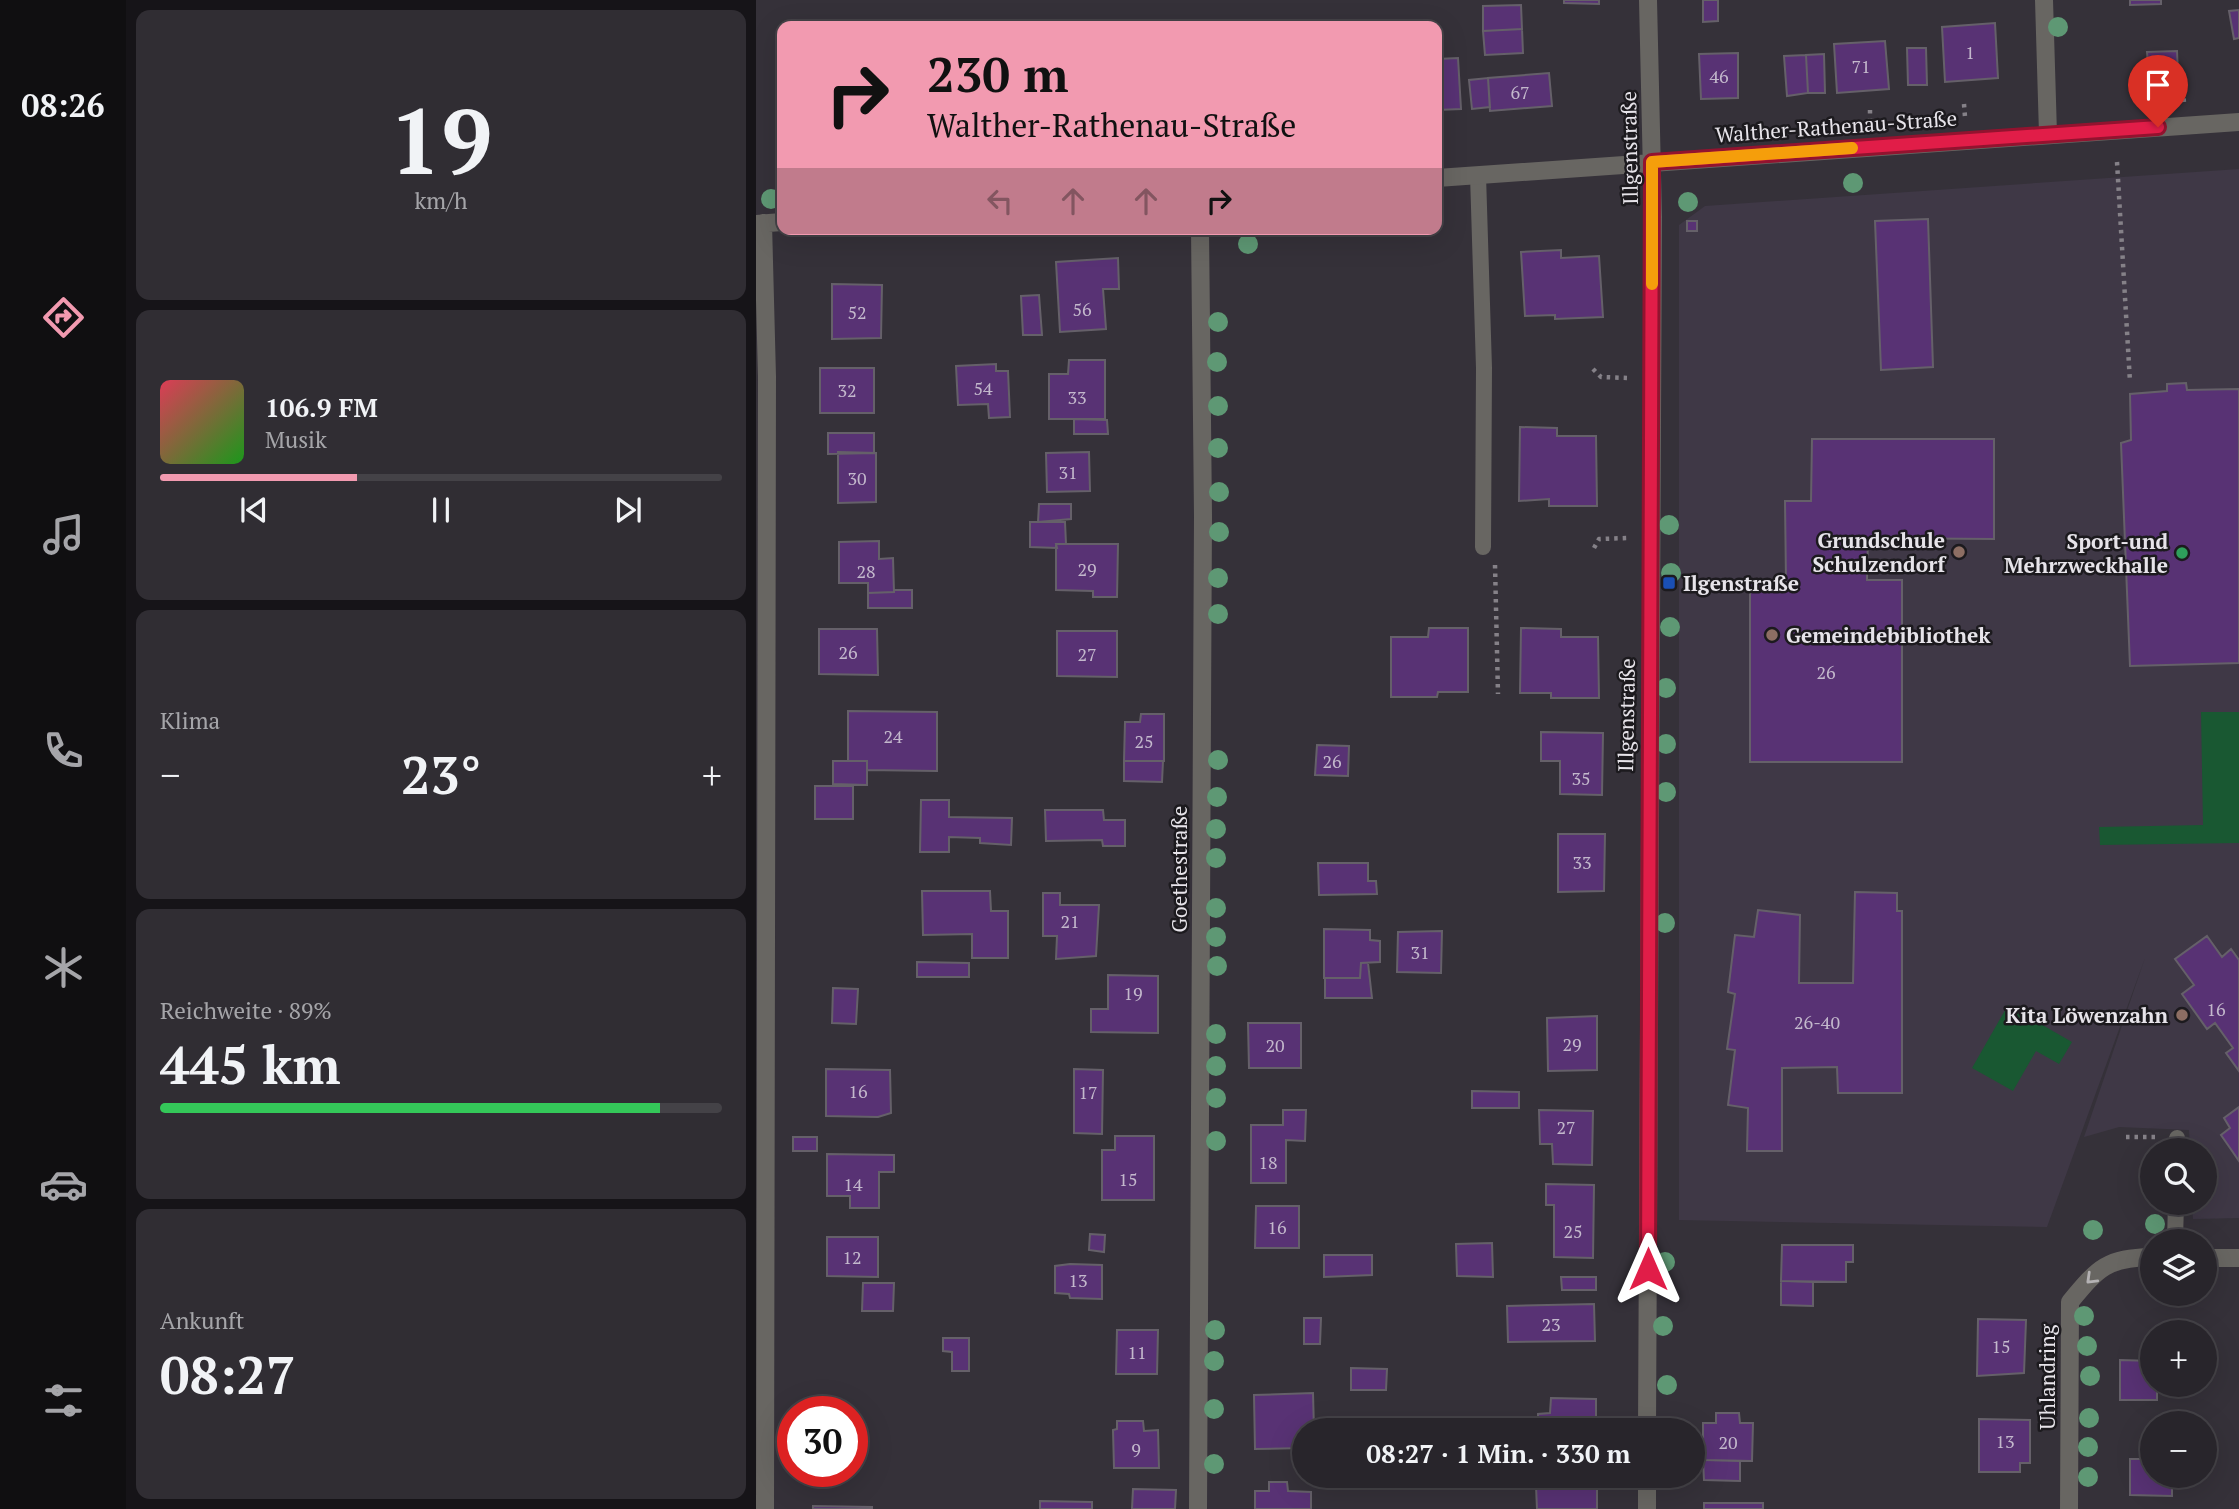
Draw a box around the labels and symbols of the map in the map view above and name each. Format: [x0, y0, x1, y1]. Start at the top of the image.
house number: 1 [1965, 40, 1975, 64]
house number: 71 [1851, 54, 1871, 78]
pin [2128, 55, 2188, 127]
house number: 46 [1709, 64, 1729, 88]
house number: 67 [1510, 80, 1530, 104]
street label: Illgenstraße [1614, 91, 1644, 205]
street label: Walther-Rathenau-Straße [1714, 104, 1958, 148]
house number: 56 [1072, 297, 1092, 321]
house number: 52 [847, 300, 867, 324]
house number: 54 [973, 376, 993, 400]
house number: 32 [837, 378, 857, 402]
house number: 33 [1067, 385, 1087, 409]
house number: 31 [1058, 460, 1078, 484]
house number: 30 [847, 466, 867, 490]
place label: Grundschule Schulzendorf [1812, 526, 1947, 578]
place label: Sport-und Mehrzweckhalle [2004, 527, 2168, 579]
marker: Grundschule Schulzendorf [1951, 544, 1967, 560]
marker: Sport-und Mehrzweckhalle [2174, 545, 2190, 561]
house number: 29 [1077, 557, 1097, 581]
house number: 28 [856, 559, 876, 583]
place label: Ilgenstraße [1683, 569, 1799, 597]
marker: Ilgenstraße [1661, 575, 1677, 591]
place label: Gemeindebibliothek [1786, 621, 1991, 649]
marker: Gemeindebibliothek [1764, 627, 1780, 643]
house number: 26 [838, 640, 858, 664]
house number: 27 [1077, 642, 1097, 666]
street label: Illgenstraße [1611, 658, 1641, 772]
house number: 26 [1816, 660, 1836, 684]
house number: 24 [883, 724, 903, 748]
house number: 25 [1134, 729, 1154, 753]
house number: 26 [1322, 749, 1342, 773]
house number: 35 [1571, 766, 1591, 790]
street label: Goethestraße [1165, 806, 1193, 932]
house number: 33 [1572, 850, 1592, 874]
house number: 21 [1060, 909, 1080, 933]
house number: 31 [1410, 940, 1430, 964]
house number: 19 [1123, 981, 1143, 1005]
house number: 16 [2206, 997, 2226, 1021]
place label: Kita Löwenzahn [2005, 1001, 2168, 1029]
marker: Kita Löwenzahn [2174, 1007, 2190, 1023]
house number: 26-40 [1794, 1010, 1840, 1034]
house number: 29 [1562, 1032, 1582, 1056]
house number: 20 [1265, 1033, 1285, 1057]
house number: 16 [848, 1079, 868, 1103]
house number: 17 [1078, 1080, 1098, 1104]
house number: 27 [1556, 1115, 1576, 1139]
house number: 18 [1258, 1150, 1278, 1174]
house number: 15 [1118, 1167, 1138, 1191]
house number: 14 [843, 1172, 863, 1196]
house number: 16 [1267, 1215, 1287, 1239]
house number: 25 [1563, 1219, 1583, 1243]
position arrow [1611, 1232, 1685, 1306]
house number: 12 [842, 1245, 862, 1269]
house number: 13 [1068, 1268, 1088, 1292]
one-way arrow [2086, 1270, 2099, 1283]
house number: 23 [1541, 1312, 1561, 1336]
street label: Uhlandring [2033, 1323, 2061, 1430]
house number: 15 [1991, 1334, 2011, 1358]
house number: 11 [1127, 1340, 1147, 1364]
speed limit sign: 30 [777, 1396, 868, 1487]
house number: 13 [1995, 1429, 2015, 1453]
house number: 20 [1718, 1430, 1738, 1454]
house number: 9 [1131, 1437, 1141, 1461]

